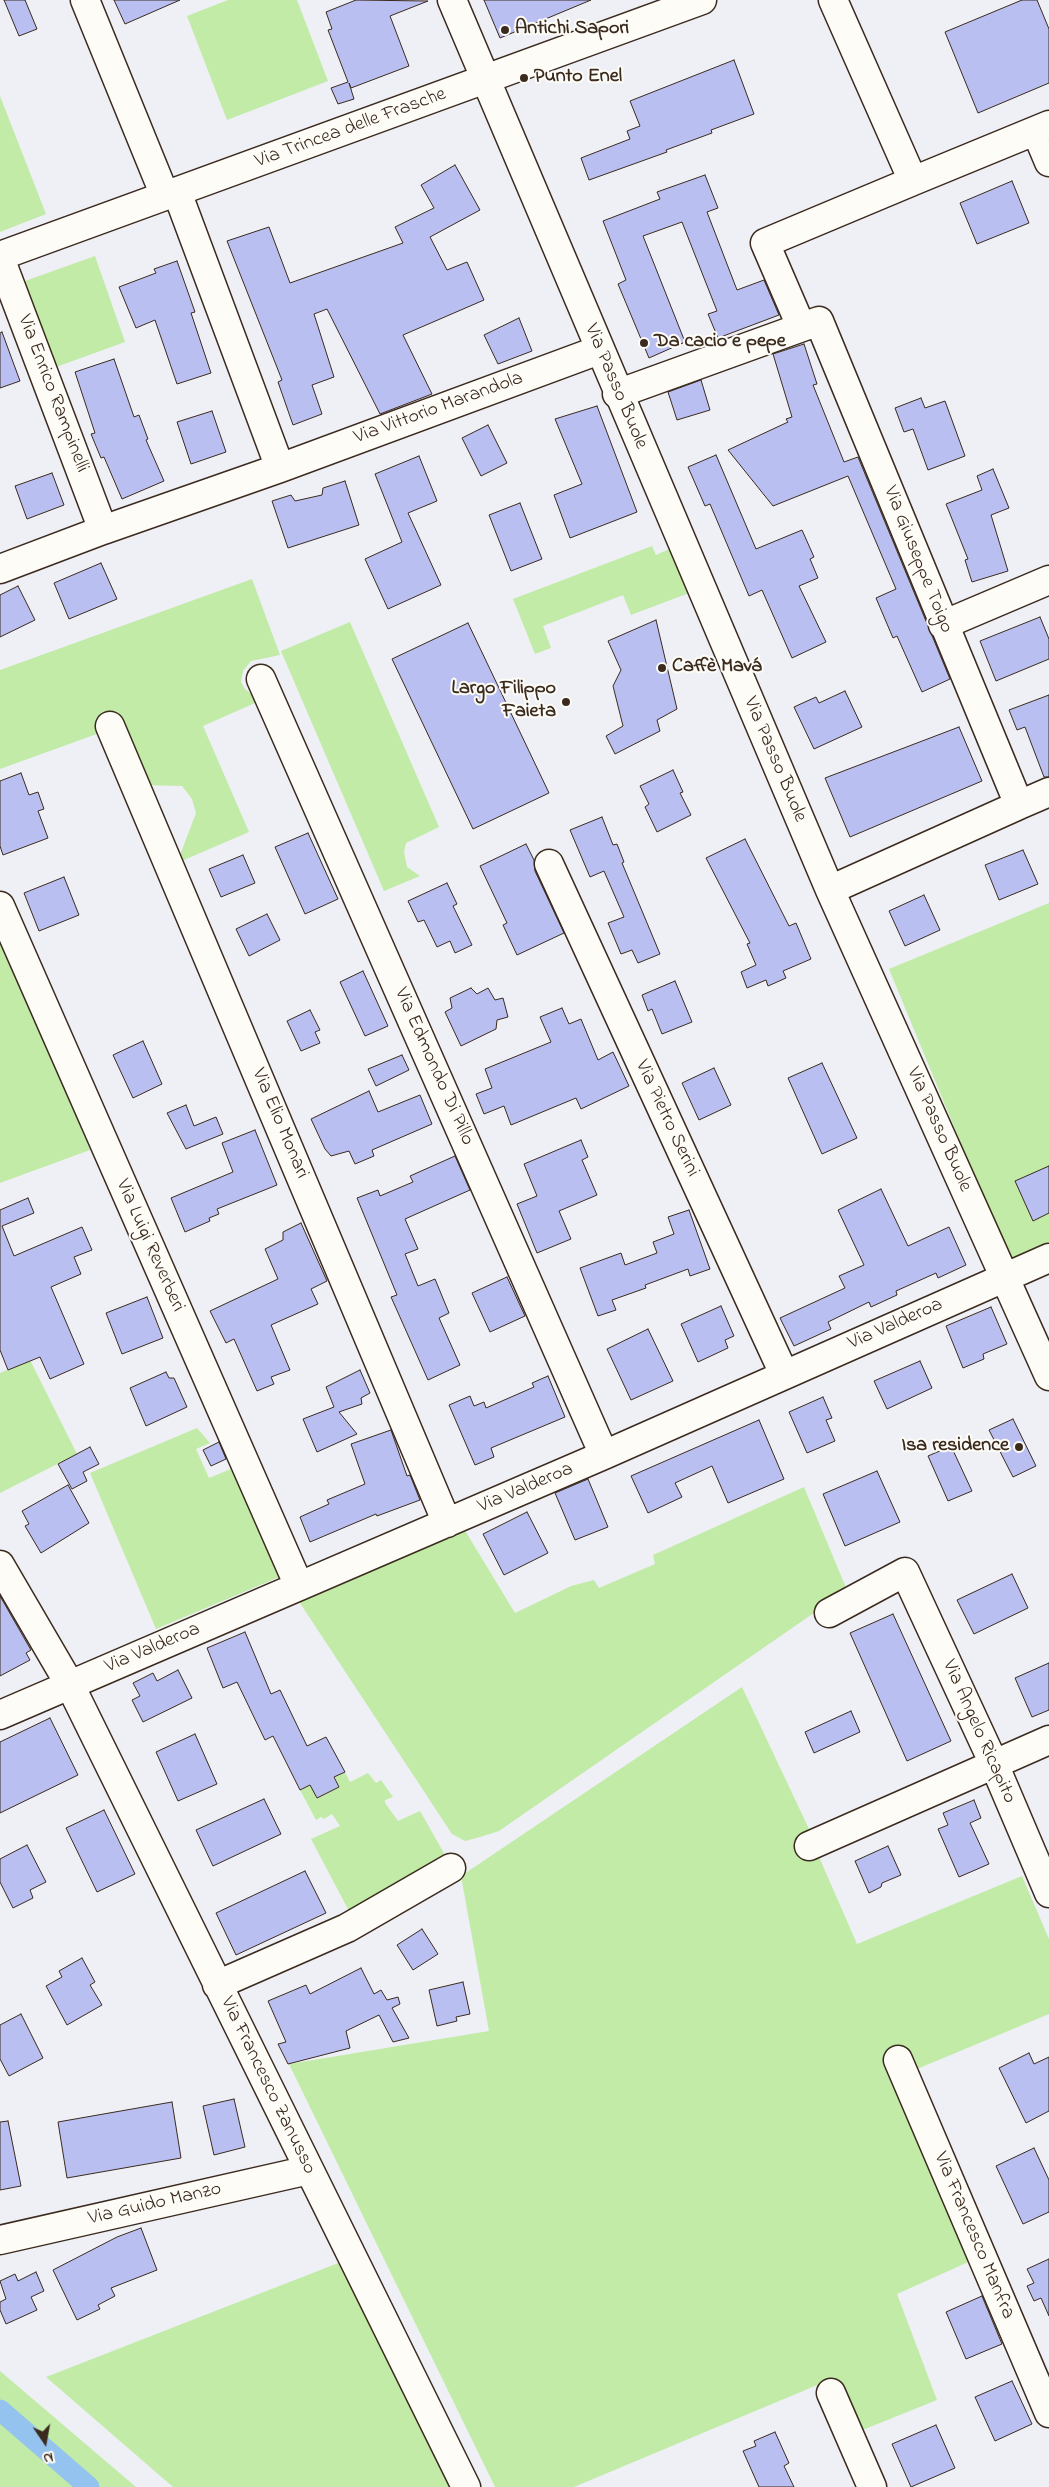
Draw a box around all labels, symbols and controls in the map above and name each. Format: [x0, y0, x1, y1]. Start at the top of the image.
place label: Antichi Sapori [515, 18, 629, 42]
marker: Antichi Sapori [499, 24, 511, 36]
place label: Punto Enel [534, 66, 622, 90]
marker: Punto Enel [518, 72, 530, 84]
street label: Via Trincea delle Frasche [252, 83, 450, 175]
street label: Via Enrico Rampinelli [11, 312, 93, 476]
street label: Via Passo Buole [578, 321, 652, 453]
place label: Da cacio e pepe [654, 331, 786, 355]
marker: Da cacio e pepe [638, 337, 650, 349]
street label: Via Vittorio Marandola [351, 367, 527, 451]
street label: Via Giuseppe Toigo [877, 483, 957, 637]
place label: Caffè Mavá [672, 656, 762, 680]
marker: Caffè Mavá [656, 662, 668, 674]
place label: Largo Filippo Faieta [452, 678, 556, 725]
street label: Via Passo Buole [737, 694, 811, 826]
marker: Largo Filippo Faieta [560, 696, 572, 708]
street label: Via Edmondo Di Pillo [387, 984, 479, 1150]
street label: Via Pietro Serini [628, 1057, 704, 1181]
street label: Via Passo Buole [900, 1064, 976, 1196]
street label: Via Elio Monari [245, 1065, 313, 1183]
street label: Via Luigi Reverberi [109, 1176, 189, 1316]
street label: Via Valderoa [845, 1294, 947, 1356]
place label: Isa residence [901, 1435, 1009, 1459]
marker: Isa residence [1013, 1441, 1025, 1453]
street label: Via Valderoa [475, 1458, 577, 1520]
street label: Via Valderoa [102, 1618, 204, 1680]
street label: Via Angelo Ricapito [936, 1656, 1020, 1808]
street label: Via Francesco Zanusso [214, 1993, 320, 2179]
street label: Via Francesco Manfra [927, 2149, 1019, 2323]
street label: Via Guido Manzo [86, 2178, 224, 2232]
north arrow [20, 2417, 70, 2467]
text: N [41, 2446, 55, 2468]

